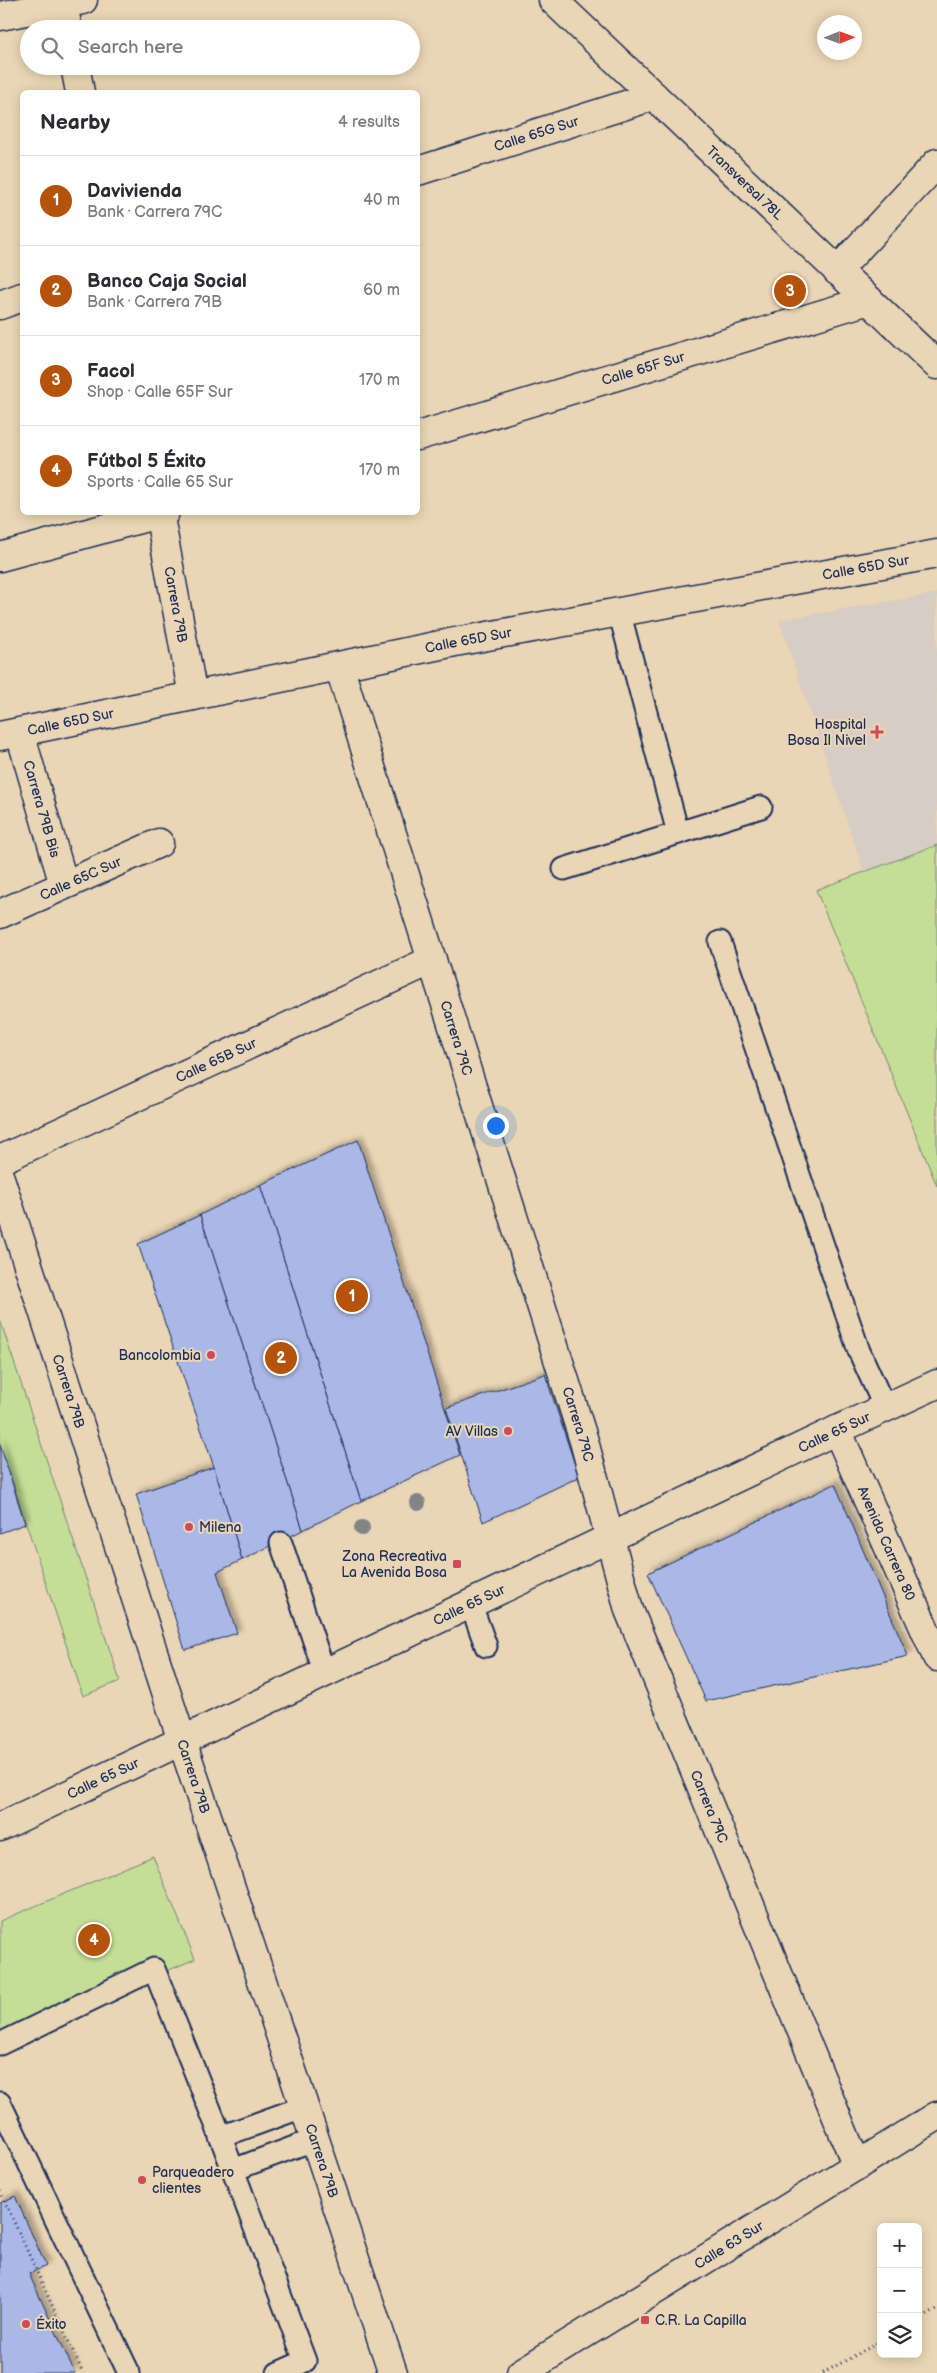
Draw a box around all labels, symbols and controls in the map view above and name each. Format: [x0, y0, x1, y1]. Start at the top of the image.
north arrow [817, 15, 862, 60]
search box [20, 20, 420, 75]
icon: search [38, 34, 66, 62]
text: Search here [78, 36, 183, 59]
text: Nearby [40, 110, 110, 135]
street label: Calle 65G Sur [492, 112, 582, 155]
text: 4 results [338, 113, 400, 132]
street label: Transversal 78L [703, 142, 787, 223]
text: Davivienda [87, 180, 182, 203]
text: 1 [53, 191, 59, 210]
text: 40 m [363, 191, 400, 210]
text: Bank · Carrera 79C [87, 203, 222, 222]
text: Banco Caja Social [87, 270, 247, 293]
pin: 3 [774, 272, 806, 310]
text: 2 [51, 281, 61, 300]
text: 60 m [363, 281, 400, 300]
text: Bank · Carrera 79B [87, 293, 222, 312]
street label: Calle 65F Sur [600, 348, 688, 389]
text: Facol [87, 360, 135, 383]
text: 3 [51, 371, 61, 390]
text: 170 m [359, 371, 400, 390]
text: Shop · Calle 65F Sur [87, 383, 232, 402]
text: Fútbol 5 Éxito [87, 450, 206, 473]
text: 4 [51, 461, 61, 480]
text: 170 m [359, 461, 400, 480]
text: Sports · Calle 65 Sur [87, 473, 233, 492]
street label: Calle 65D Sur [821, 551, 911, 584]
street label: Carrera 79B [160, 565, 191, 644]
street label: Calle 65D Sur [423, 624, 514, 657]
street label: Calle 65D Sur [26, 704, 116, 739]
place label: Hospital Bosa Il Nivel [787, 716, 866, 749]
marker: Hospital Bosa Il Nivel [870, 725, 884, 739]
street label: Carrera 79B Bis [19, 758, 64, 860]
street label: Calle 65C Sur [37, 853, 125, 904]
street label: Carrera 79C [436, 999, 476, 1077]
street label: Calle 65B Sur [173, 1034, 260, 1086]
your location [483, 1113, 509, 1139]
pin: 1 [336, 1277, 368, 1315]
pin: 2 [265, 1339, 297, 1377]
place label: Bancolombia [118, 1347, 201, 1364]
marker: Bancolombia [205, 1349, 217, 1361]
street label: Carrera 79B [49, 1352, 88, 1431]
street label: Carrera 79C [558, 1385, 597, 1463]
street label: Calle 65 Sur [795, 1408, 874, 1457]
place label: AV Villas [446, 1423, 498, 1440]
marker: AV Villas [502, 1425, 514, 1437]
street label: Avenida Carrera 80 [854, 1484, 919, 1603]
place label: Milena [199, 1519, 242, 1536]
marker: Milena [183, 1521, 195, 1533]
place label: Zona Recreativa La Avenida Bosa [341, 1548, 447, 1581]
marker: Zona Recreativa La Avenida Bosa [451, 1558, 463, 1570]
street label: Calle 65 Sur [430, 1580, 509, 1629]
street label: Carrera 79B [173, 1737, 214, 1816]
street label: Calle 65 Sur [65, 1754, 143, 1803]
street label: Carrera 79C [687, 1768, 732, 1846]
pin: 4 [78, 1921, 110, 1959]
street label: Carrera 79B [301, 2122, 342, 2200]
place label: Parqueadero clientes [152, 2164, 234, 2197]
marker: Parqueadero clientes [136, 2174, 148, 2186]
street label: Calle 63 Sur [691, 2217, 767, 2273]
map controls [877, 2223, 922, 2358]
button: + [877, 2223, 922, 2268]
button: − [877, 2268, 922, 2313]
place label: C.R. La Capilla [655, 2312, 747, 2329]
button: layers [877, 2313, 922, 2358]
marker: C.R. La Capilla [639, 2314, 651, 2326]
place label: Éxito [36, 2315, 67, 2333]
marker: Éxito [20, 2318, 32, 2330]

